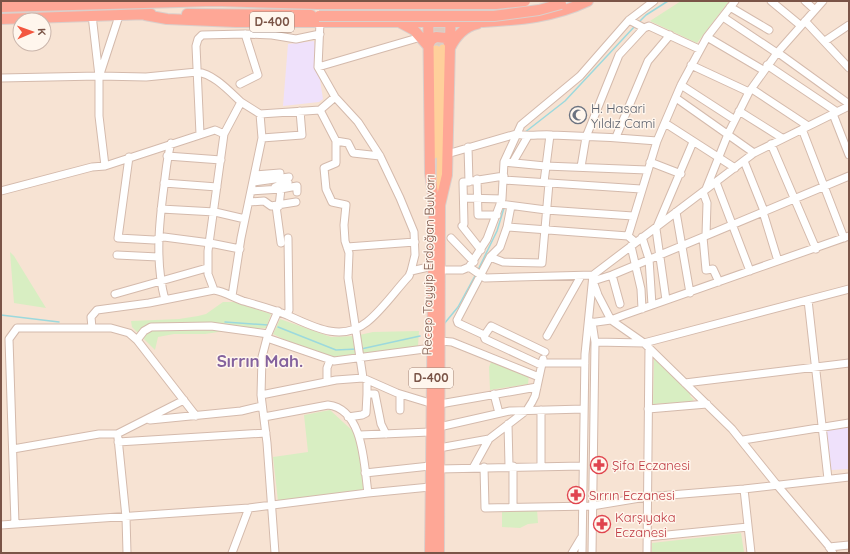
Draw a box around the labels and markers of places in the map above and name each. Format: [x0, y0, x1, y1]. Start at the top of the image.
place label: H. Hasari Yıldız Cami [591, 100, 655, 131]
mosque icon: H. Hasari Yıldız Cami [568, 105, 588, 125]
pharmacy icon: Şifa Eczanesi [589, 455, 609, 475]
place label: Şifa Eczanesi [612, 457, 690, 473]
pharmacy icon: Sırrın Eczanesi [566, 485, 586, 505]
place label: Sırrın Eczanesi [589, 487, 675, 503]
place label: Karşıyaka Eczanesi [615, 509, 676, 540]
pharmacy icon: Karşıyaka Eczanesi [592, 514, 612, 534]

